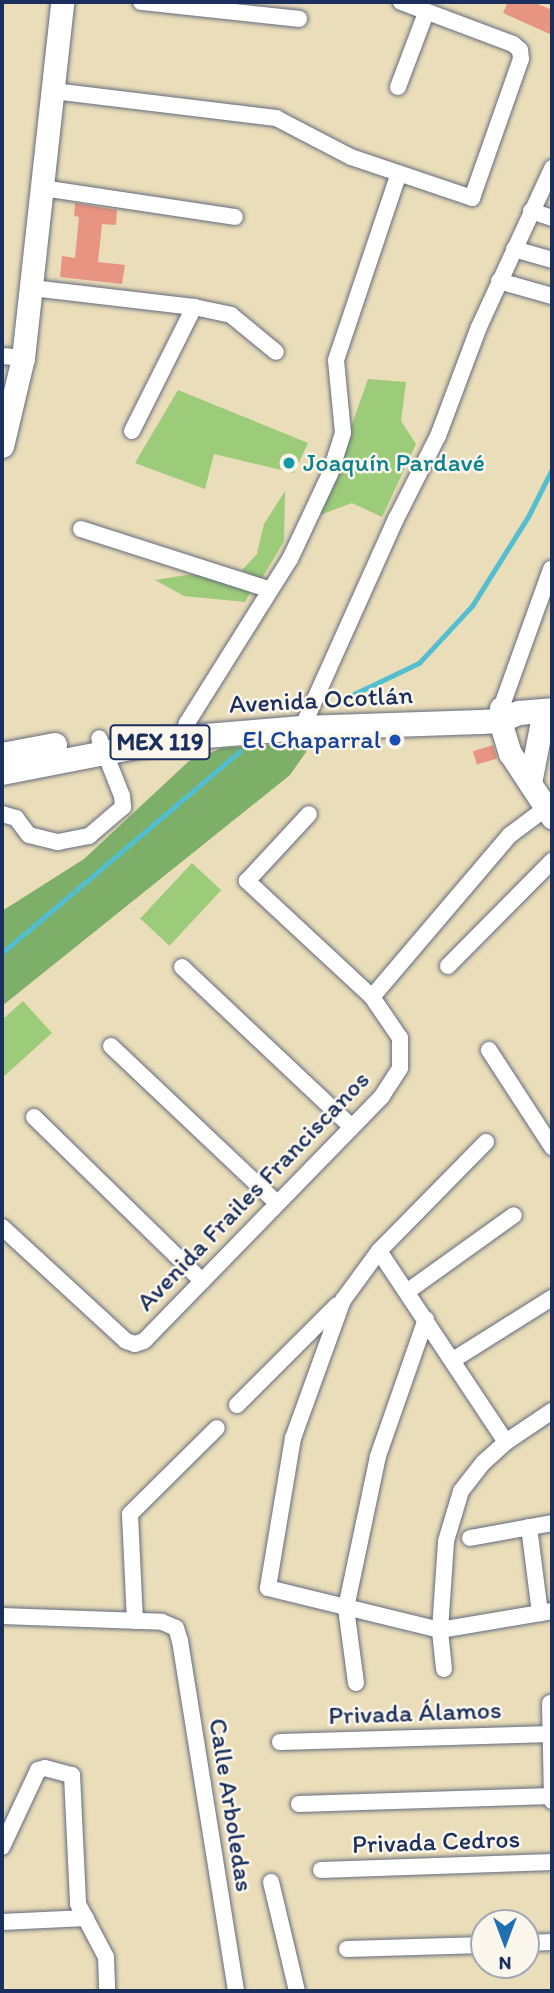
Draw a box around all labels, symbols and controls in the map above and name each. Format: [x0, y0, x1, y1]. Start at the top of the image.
place label: Joaquín Pardavé [303, 447, 484, 479]
marker: Joaquín Pardavé [281, 455, 297, 471]
street label: Avenida Ocotlán [228, 680, 414, 720]
road number: MEX 119 [109, 722, 211, 762]
place label: El Chaparral [242, 724, 381, 756]
marker: El Chaparral [387, 732, 403, 748]
street label: Avenida Frailes Franciscanos [130, 1064, 376, 1318]
street label: Privada Álamos [328, 1694, 502, 1732]
street label: Calle Arboledas [202, 1716, 260, 1894]
street label: Privada Cedros [351, 1823, 521, 1861]
north arrow [470, 1909, 540, 1979]
text: N [499, 1952, 511, 1975]

